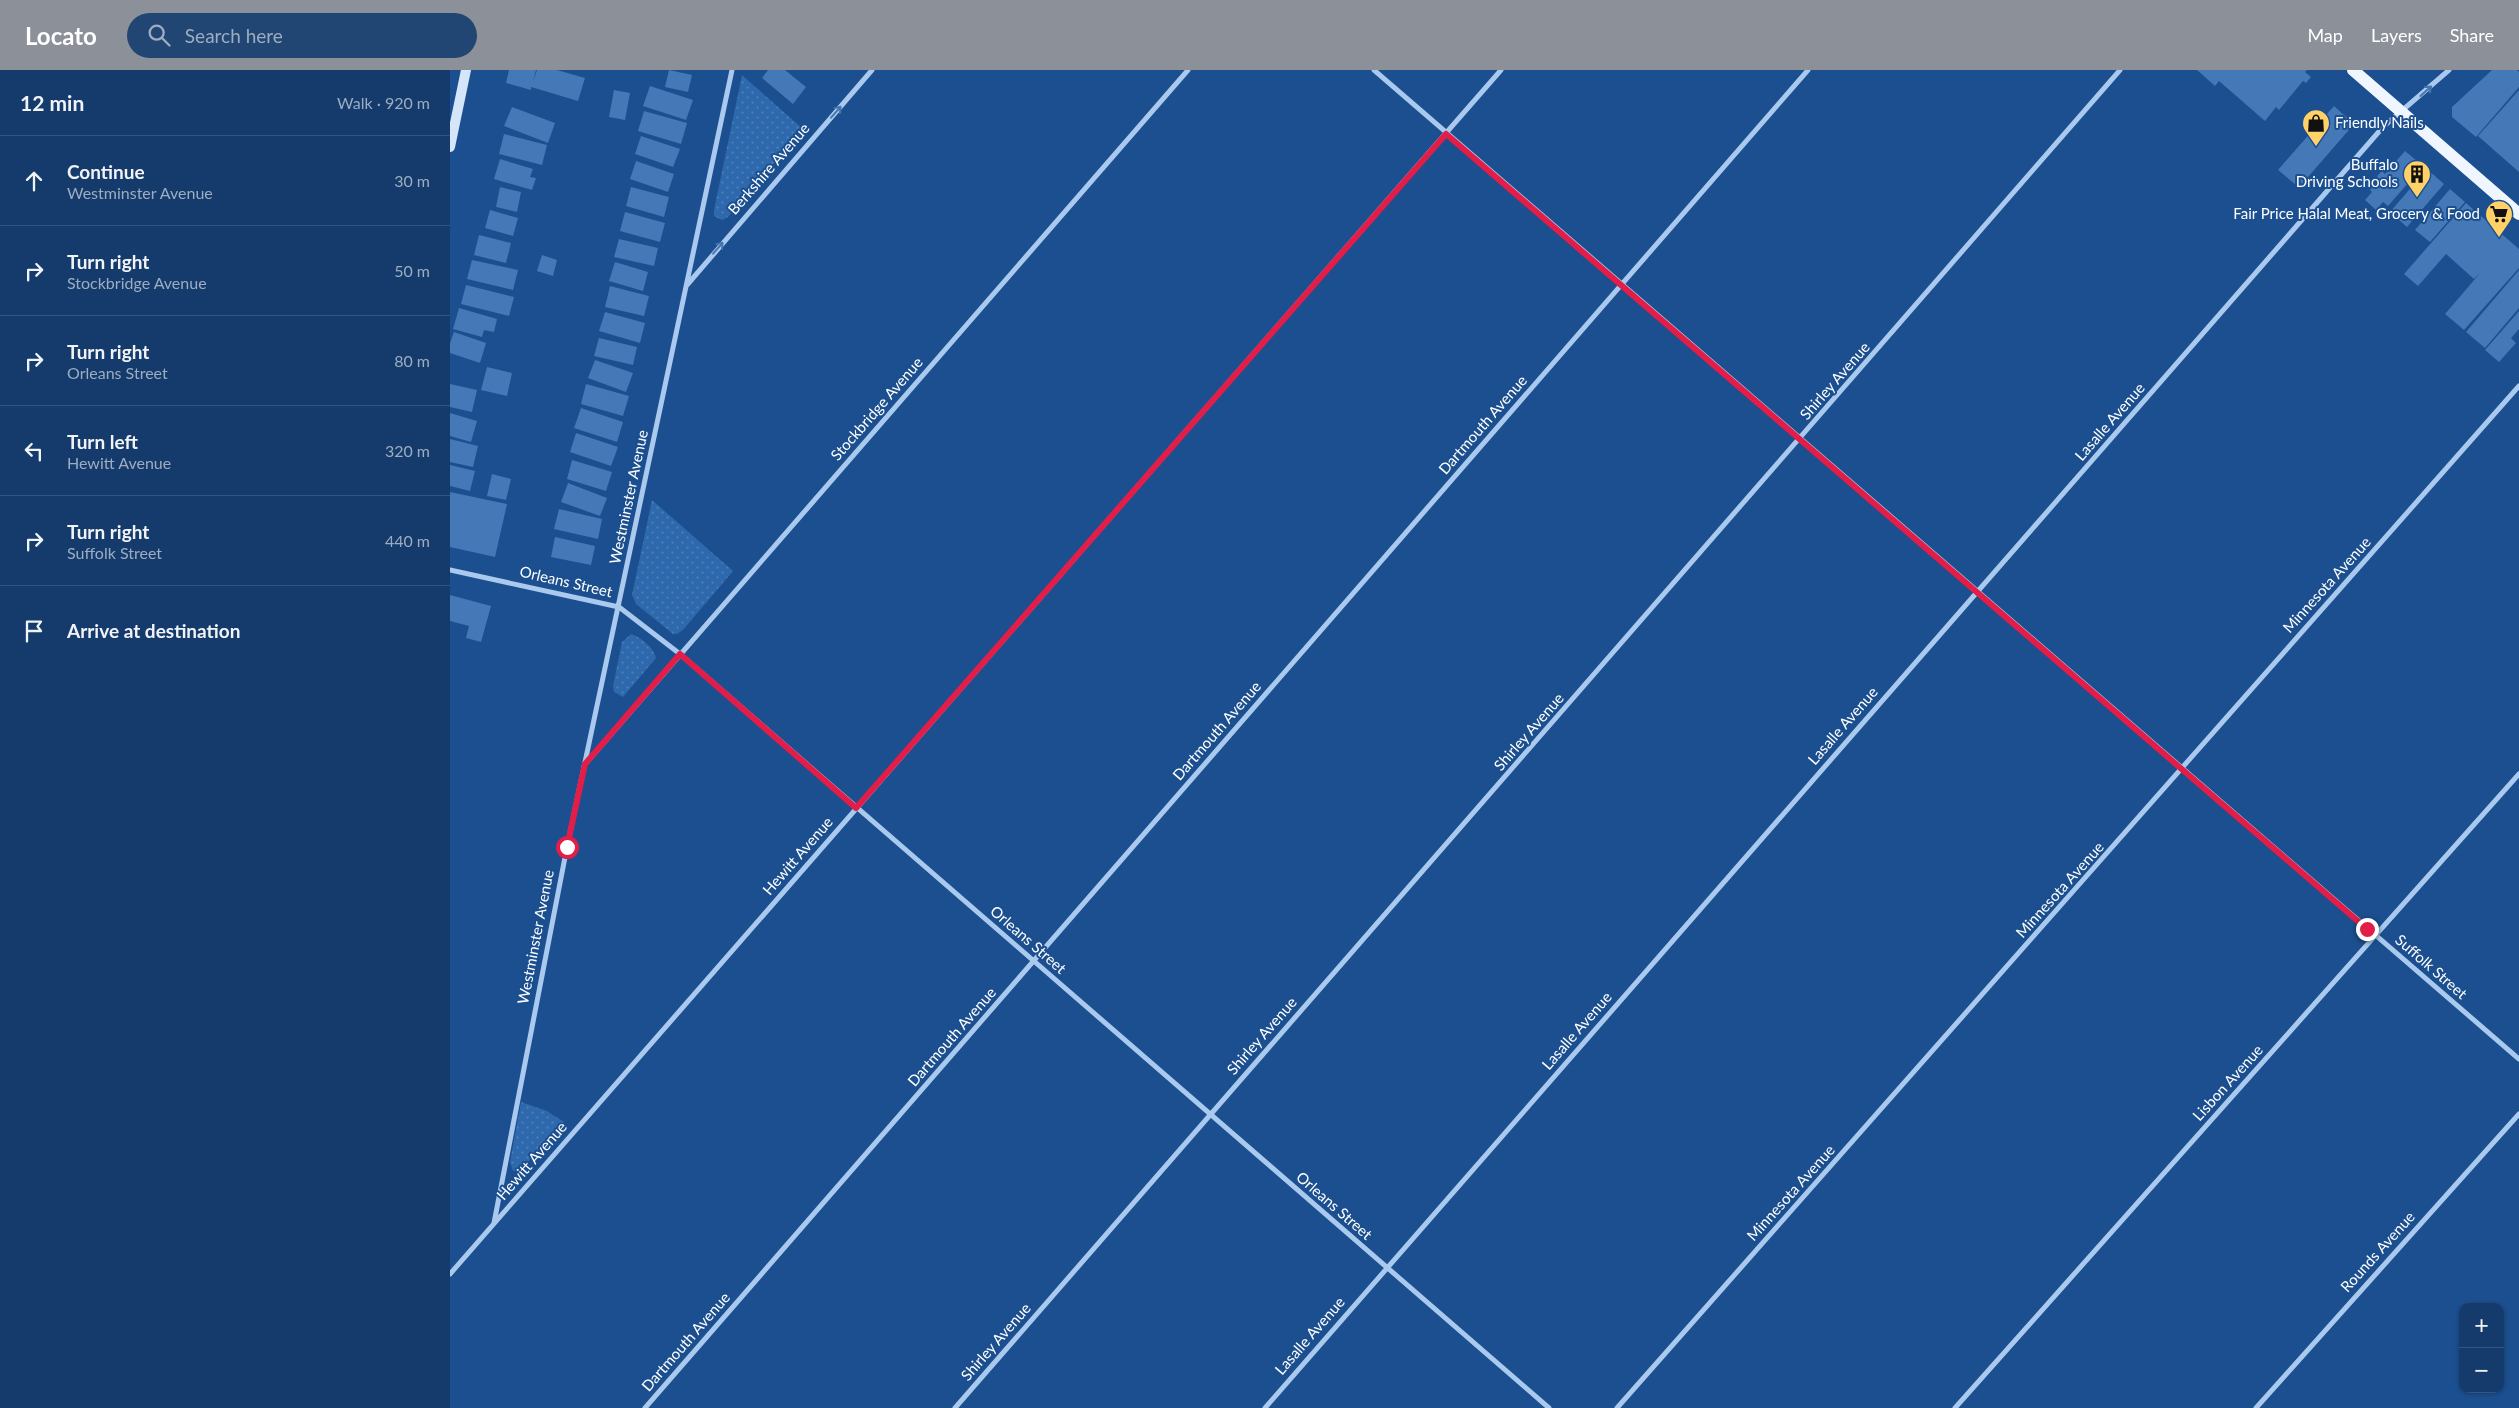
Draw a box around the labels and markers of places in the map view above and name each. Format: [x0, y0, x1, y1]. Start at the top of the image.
shop icon: Friendly Nails [2301, 108, 2331, 147]
place label: Friendly Nails [2335, 113, 2424, 131]
place label: Buffalo Driving Schools [2296, 155, 2398, 190]
building icon: Buffalo Driving Schools [2402, 159, 2432, 198]
supermarket icon: Fair Price Halal Meat, Grocery & Food [2484, 199, 2514, 238]
place label: Fair Price Halal Meat, Grocery & Food [2233, 204, 2480, 222]

